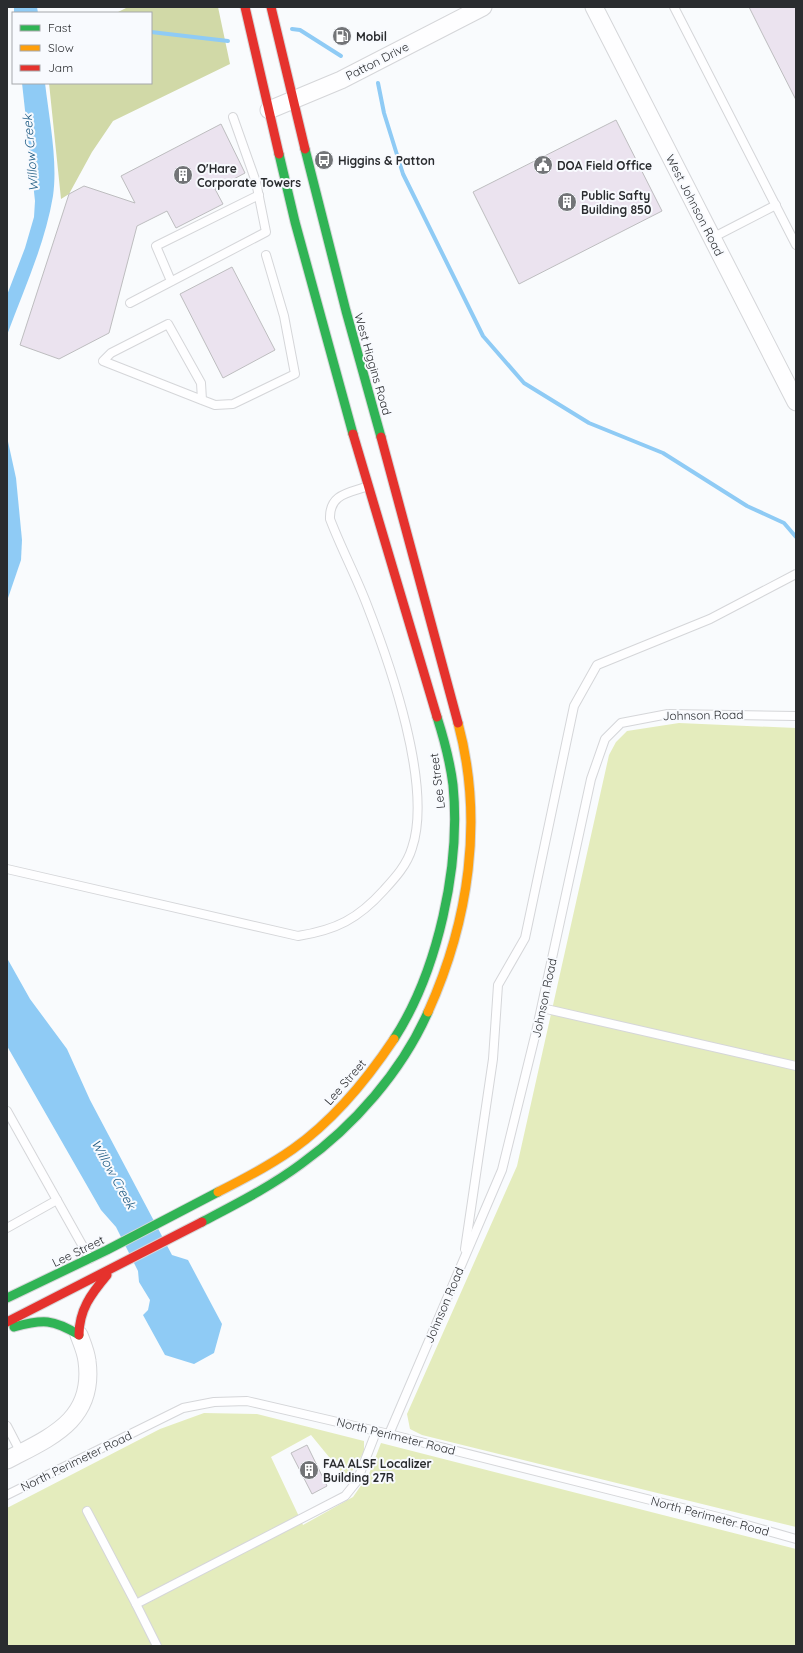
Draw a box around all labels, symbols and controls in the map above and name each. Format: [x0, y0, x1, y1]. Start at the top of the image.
legend [12, 12, 152, 84]
text: Fast [48, 20, 72, 35]
fuel station icon: Mobil [331, 25, 353, 47]
place label: Mobil [356, 29, 387, 44]
street label: Patton Drive [343, 39, 411, 83]
text: Slow [48, 40, 74, 55]
text: Jam [48, 60, 73, 75]
water label: Willow Creek [19, 113, 41, 192]
bus stop icon: Higgins & Patton [313, 149, 335, 171]
street label: West Johnson Road [663, 152, 727, 258]
place label: Higgins & Patton [338, 153, 435, 168]
public building icon: DOA Field Office [532, 154, 554, 176]
place label: DOA Field Office [557, 158, 652, 173]
place label: O'Hare Corporate Towers [197, 161, 301, 190]
building icon: O'Hare Corporate Towers [172, 164, 194, 186]
place label: Public Safty Building 850 [581, 188, 651, 217]
building icon: Public Safty Building 850 [556, 191, 578, 213]
street label: West Higgins Road [351, 311, 395, 417]
street label: Johnson Road [663, 707, 743, 723]
street label: Lee Street [426, 752, 448, 810]
street label: Johnson Road [528, 957, 560, 1039]
street label: Lee Street [321, 1056, 369, 1108]
water label: Willow Creek [88, 1136, 140, 1213]
street label: Lee Street [50, 1232, 106, 1270]
street label: Johnson Road [421, 1265, 467, 1345]
street label: North Perimeter Road [335, 1414, 457, 1458]
street label: North Perimeter Road [18, 1428, 134, 1494]
place label: FAA ALSF Localizer Building 27R [323, 1456, 432, 1485]
building icon: FAA ALSF Localizer Building 27R [298, 1459, 320, 1481]
street label: North Perimeter Road [649, 1493, 771, 1539]

